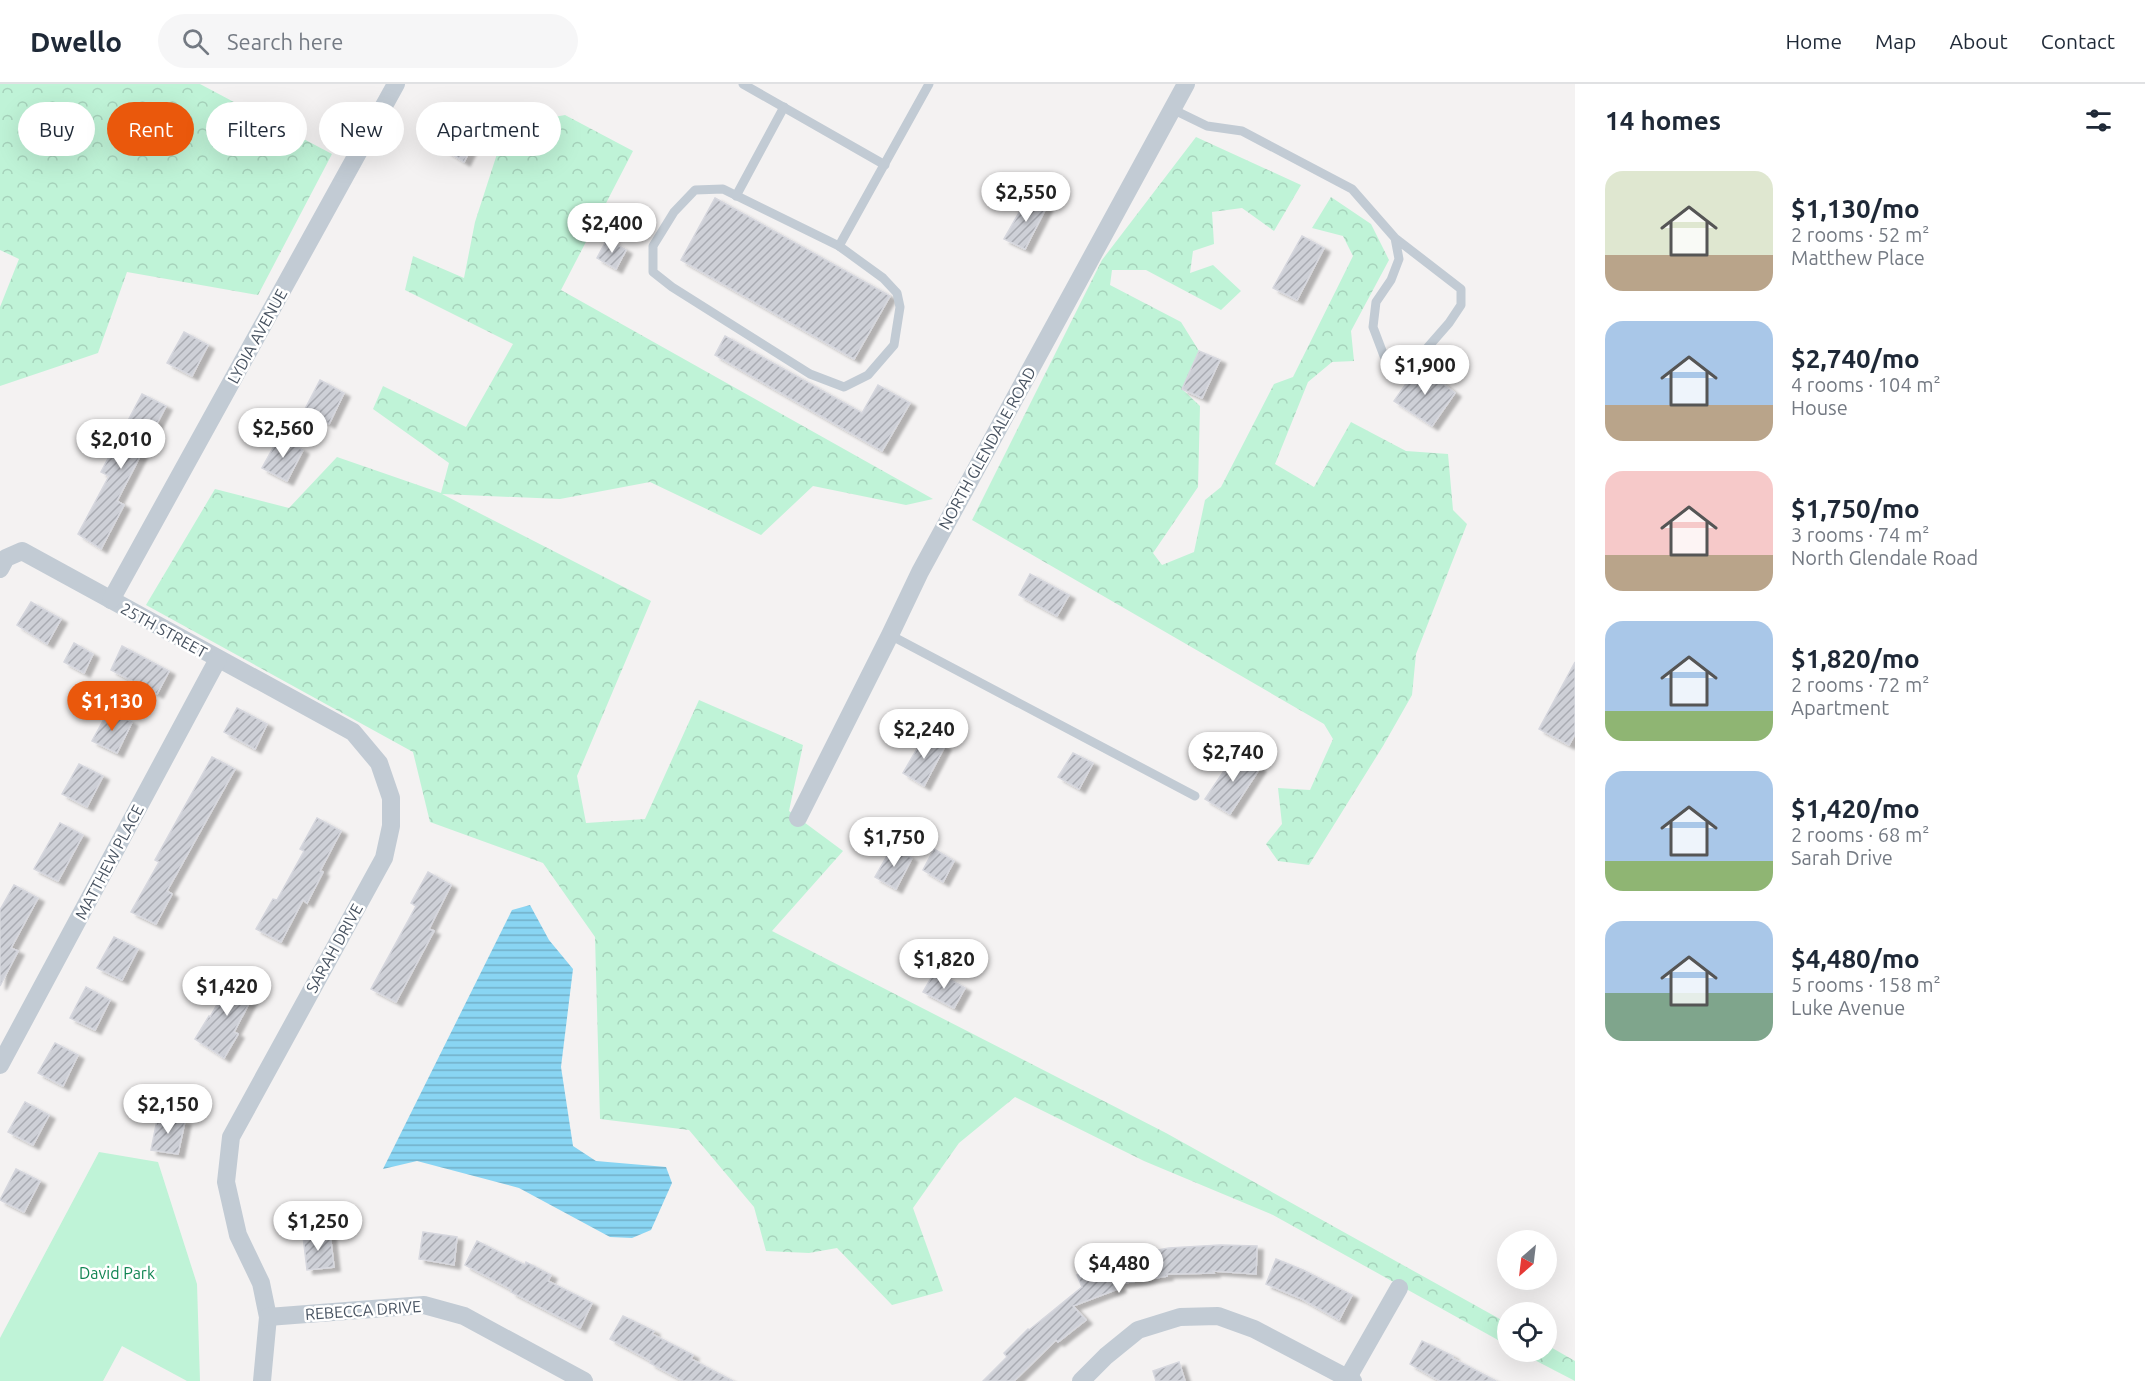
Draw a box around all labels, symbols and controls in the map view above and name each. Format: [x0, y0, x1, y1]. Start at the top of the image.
search box [158, 14, 578, 68]
icon: search [179, 25, 212, 58]
text: Dwello [30, 26, 122, 57]
text: Search here [227, 29, 343, 54]
text: Home [1785, 29, 1842, 53]
text: Map [1875, 29, 1916, 53]
text: About [1949, 29, 2008, 53]
text: Contact [2041, 29, 2115, 53]
chip: Buy [18, 102, 95, 156]
chip: Rent [107, 102, 194, 156]
chip: Filters [206, 102, 307, 156]
chip: New [319, 102, 404, 156]
chip: Apartment [416, 102, 561, 156]
icon: filters [2082, 104, 2115, 137]
text: 14 homes [1605, 106, 1721, 135]
pin: $2,550 [977, 172, 1075, 223]
text: $2,550 [995, 180, 1057, 203]
text: $1,130/mo [1791, 194, 1920, 223]
icon: home [1653, 195, 1725, 267]
pin: $2,400 [563, 203, 661, 254]
text: $2,400 [581, 211, 643, 234]
text: 2 rooms · 52 m² [1791, 223, 1929, 246]
text: Matthew Place [1791, 246, 1925, 269]
street label: LYDIA AVENUE [224, 286, 290, 386]
text: $2,740/mo [1791, 344, 1920, 373]
pin: $1,900 [1376, 345, 1474, 396]
icon: home [1653, 345, 1725, 417]
text: $1,900 [1394, 353, 1456, 376]
street label: NORTH GLENDALE ROAD [935, 364, 1039, 532]
text: 4 rooms · 104 m² [1791, 373, 1941, 396]
text: House [1791, 396, 1848, 419]
pin: $2,560 [234, 408, 332, 459]
text: $2,560 [252, 416, 314, 439]
pin: $2,010 [72, 419, 170, 470]
text: $2,010 [90, 427, 152, 450]
text: $1,750/mo [1791, 494, 1920, 523]
icon: home [1653, 495, 1725, 567]
text: 3 rooms · 74 m² [1791, 523, 1929, 546]
text: North Glendale Road [1791, 546, 1978, 569]
street label: 25TH STREET [118, 599, 210, 661]
text: $1,820/mo [1791, 644, 1920, 673]
icon: home [1653, 645, 1725, 717]
text: 2 rooms · 72 m² [1791, 673, 1929, 696]
pin: $1,130 [63, 681, 161, 732]
text: $1,130 [81, 689, 143, 712]
text: Apartment [1791, 696, 1889, 719]
pin: $2,240 [875, 709, 973, 760]
text: $2,240 [893, 717, 955, 740]
pin: $2,740 [1184, 732, 1282, 783]
text: $2,740 [1202, 740, 1264, 763]
text: $1,420/mo [1791, 794, 1920, 823]
icon: home [1653, 795, 1725, 867]
street label: MATTHEW PLACE [71, 802, 147, 922]
pin: $1,750 [845, 817, 943, 868]
text: 2 rooms · 68 m² [1791, 823, 1929, 846]
text: $1,750 [863, 825, 925, 848]
text: Sarah Drive [1791, 846, 1893, 869]
street label: SARAH DRIVE [302, 900, 366, 996]
pin: $1,820 [895, 939, 993, 990]
text: $4,480/mo [1791, 944, 1920, 973]
icon: home [1653, 945, 1725, 1017]
text: $1,820 [913, 947, 975, 970]
pin: $1,420 [178, 966, 276, 1017]
text: 5 rooms · 158 m² [1791, 973, 1941, 996]
text: $1,420 [196, 974, 258, 997]
text: Luke Avenue [1791, 996, 1905, 1019]
pin: $2,150 [119, 1084, 217, 1135]
text: $2,150 [137, 1092, 199, 1115]
pin: $1,250 [269, 1201, 367, 1252]
text: $1,250 [287, 1209, 349, 1232]
north arrow [1497, 1230, 1557, 1290]
map controls [1497, 1230, 1557, 1362]
pin: $4,480 [1070, 1243, 1168, 1294]
text: $4,480 [1088, 1251, 1150, 1274]
park label: David Park [79, 1264, 155, 1282]
street label: REBECCA DRIVE [304, 1297, 422, 1323]
button: locate [1497, 1302, 1557, 1362]

